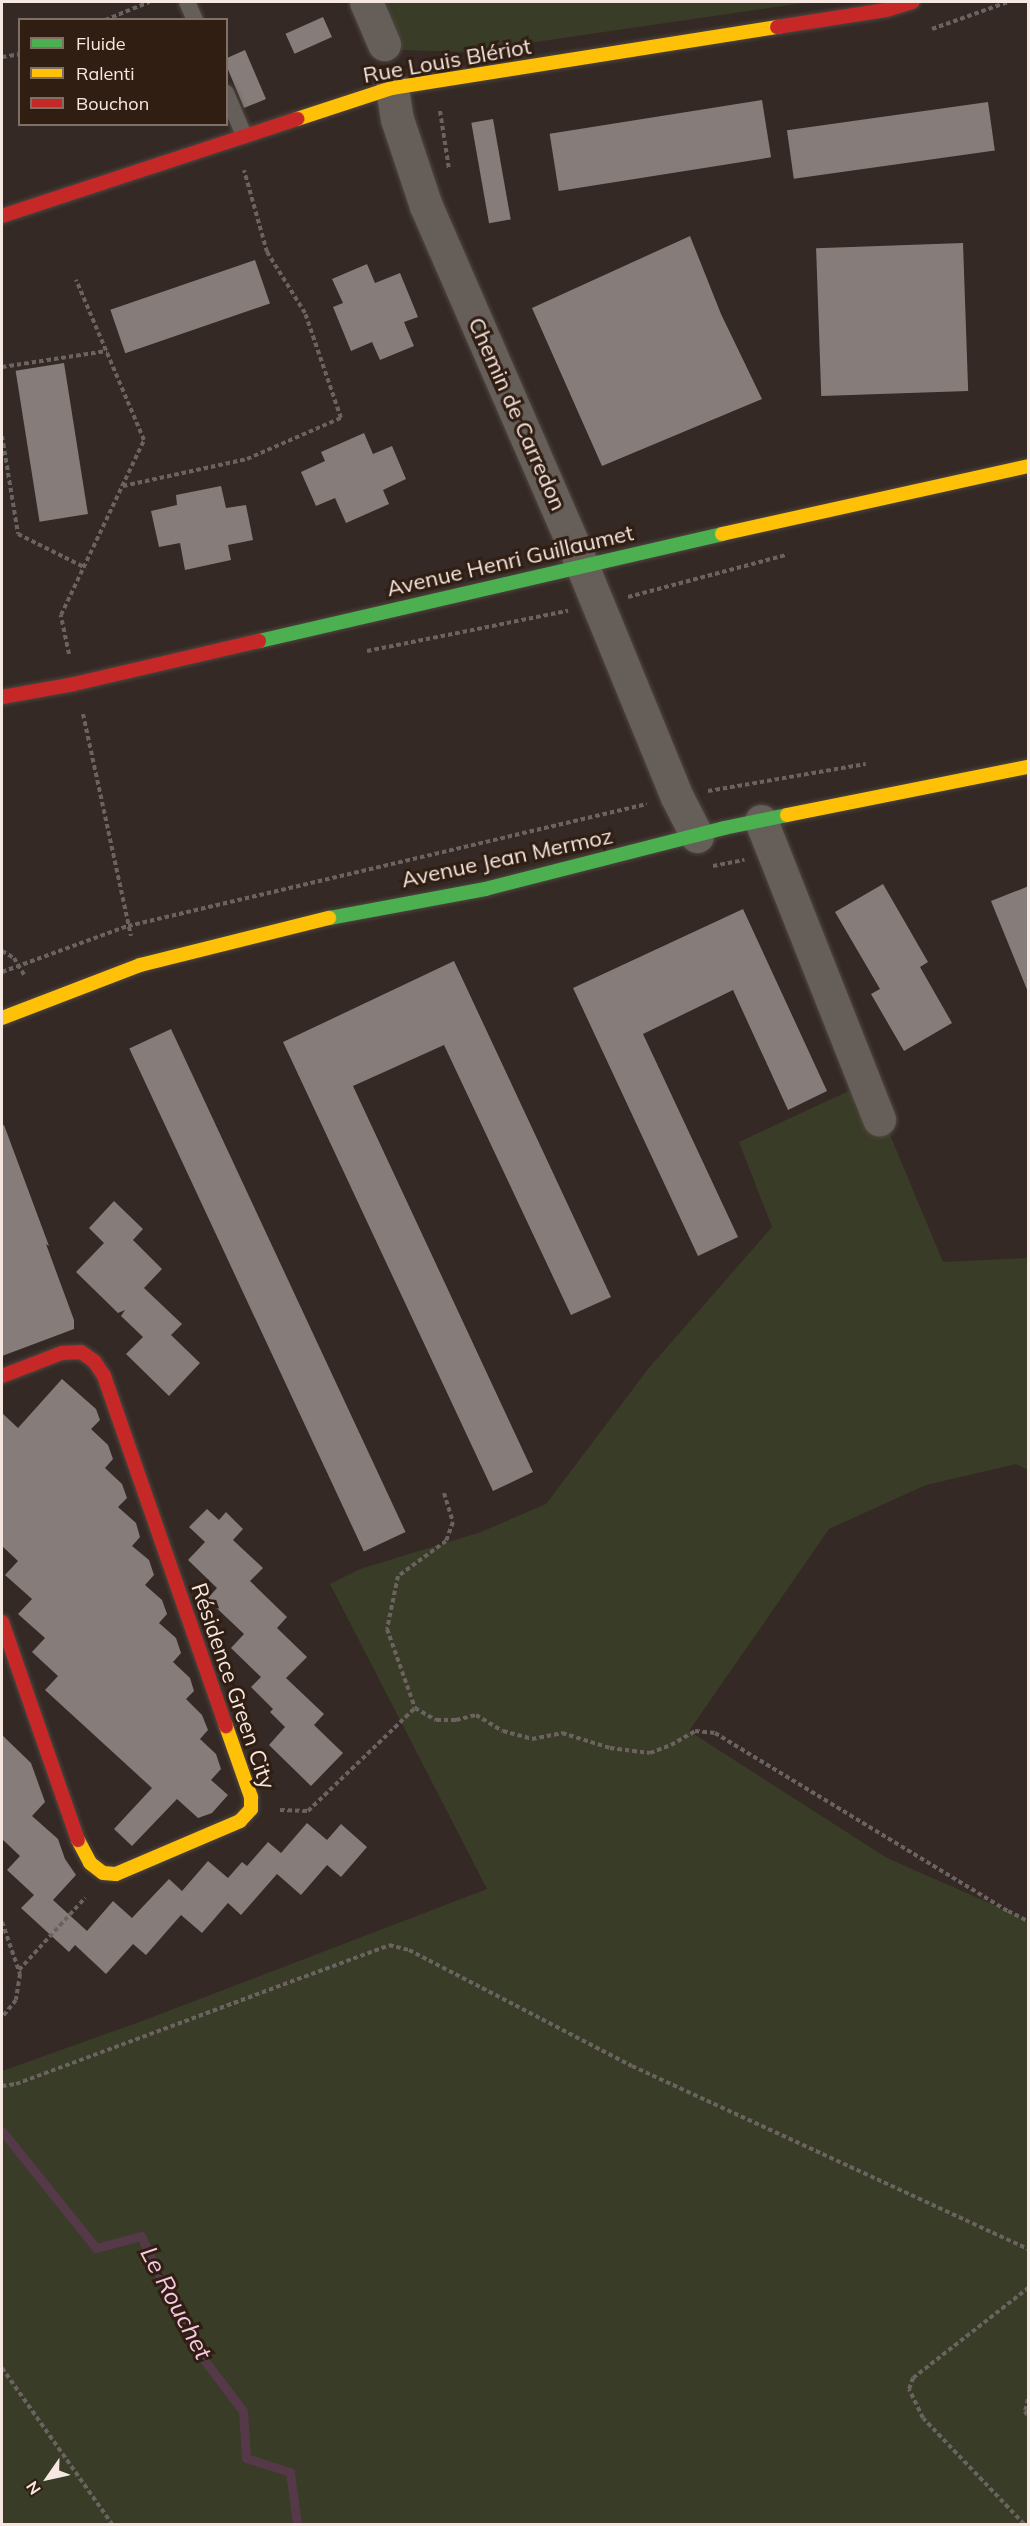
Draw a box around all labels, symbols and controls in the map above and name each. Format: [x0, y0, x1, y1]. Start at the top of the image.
legend [18, 18, 228, 126]
text: Fluide [76, 32, 126, 55]
street label: Rue Louis Blériot [361, 33, 533, 89]
text: Ralenti [76, 62, 134, 85]
text: Bouchon [76, 92, 149, 115]
street label: Chemin de Carredon [463, 313, 571, 515]
street label: Avenue Henri Guillaumet [384, 520, 636, 602]
street label: Avenue Jean Mermoz [399, 823, 615, 893]
street label: Résidence Green City [185, 1580, 281, 1792]
water label: Le Rouchet [134, 2242, 218, 2364]
north arrow [18, 2448, 78, 2508]
text: N [21, 2477, 45, 2499]

